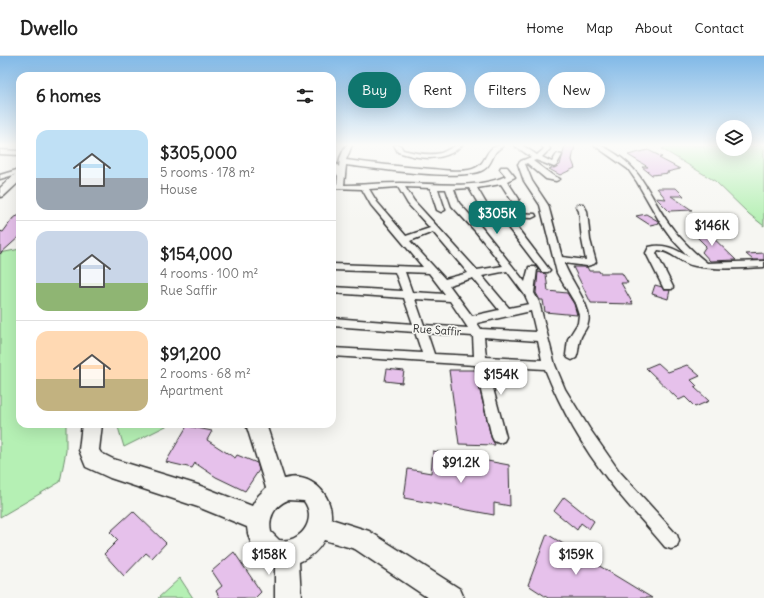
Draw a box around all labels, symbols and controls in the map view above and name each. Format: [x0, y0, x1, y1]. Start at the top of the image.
text: Dwello [20, 16, 78, 40]
text: Home [526, 19, 564, 37]
text: Map [586, 19, 613, 37]
text: About [635, 19, 673, 37]
text: Contact [695, 19, 744, 37]
chip: Buy [348, 72, 401, 108]
chip: Rent [409, 72, 466, 108]
chip: Filters [474, 72, 540, 108]
chip: New [548, 72, 605, 108]
text: 6 homes [36, 85, 101, 107]
icon: filters [294, 85, 316, 107]
map controls [716, 120, 752, 156]
button: layers [716, 120, 752, 156]
text: $305,000 [160, 142, 237, 164]
icon: home [68, 146, 116, 194]
text: 5 rooms · 178 m² [160, 164, 255, 181]
text: House [160, 181, 197, 198]
pin: $305K [469, 201, 525, 235]
text: $305K [478, 205, 516, 222]
pin: $146K [684, 213, 740, 247]
text: $146K [694, 217, 730, 234]
text: $154,000 [160, 243, 233, 265]
icon: home [68, 247, 116, 295]
text: 4 rooms · 100 m² [160, 265, 258, 282]
text: Rue Saffir [160, 282, 217, 299]
street label: Rue Saffir [412, 321, 462, 339]
text: $91,200 [160, 343, 221, 365]
icon: home [68, 347, 116, 395]
pin: $154K [473, 362, 529, 396]
text: 2 rooms · 68 m² [160, 365, 251, 382]
text: $154K [483, 366, 519, 383]
text: Apartment [160, 382, 223, 399]
pin: $91.2K [428, 450, 494, 484]
text: $91.2K [442, 454, 480, 471]
pin: $158K [241, 542, 297, 576]
pin: $159K [548, 542, 604, 576]
text: $158K [251, 546, 287, 563]
text: $159K [558, 546, 594, 563]

